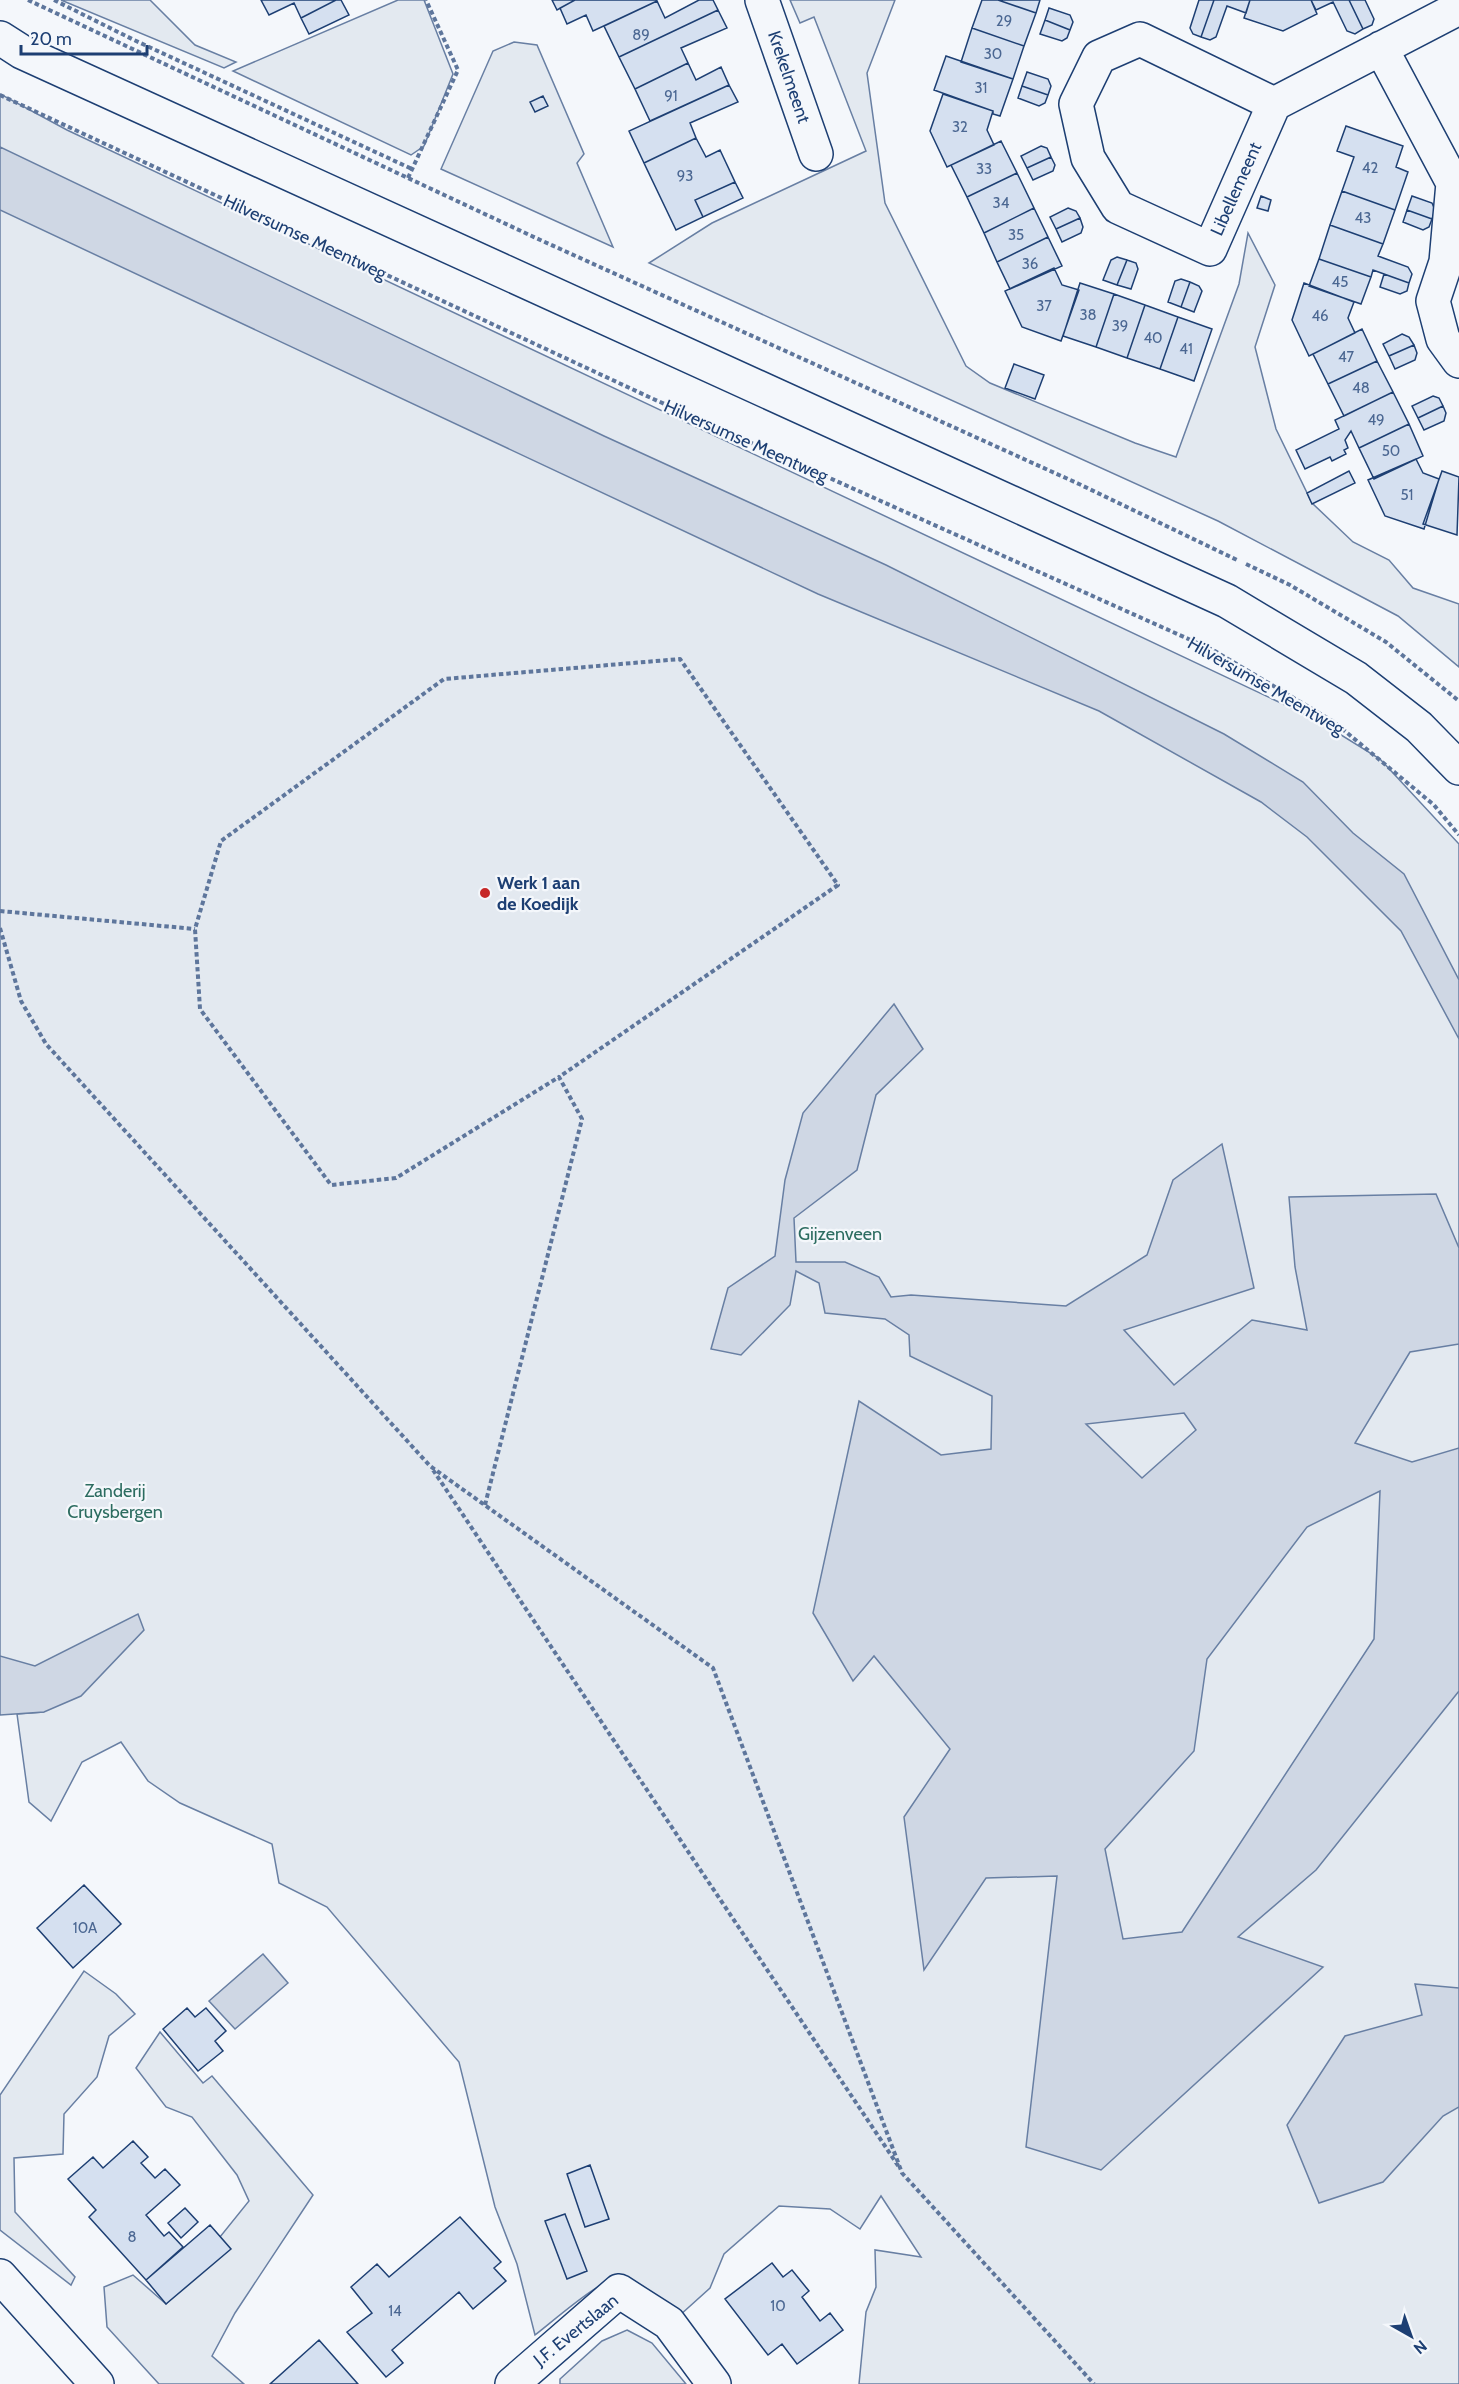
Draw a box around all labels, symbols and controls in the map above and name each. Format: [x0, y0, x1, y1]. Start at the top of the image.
house number: 29 [996, 12, 1012, 30]
scale bar [21, 18, 147, 56]
house number: 89 [632, 26, 650, 44]
text: 20 m [30, 28, 72, 50]
street label: Krekelmeent [763, 28, 815, 126]
house number: 30 [984, 45, 1002, 63]
house number: 31 [974, 79, 988, 97]
house number: 91 [664, 87, 678, 105]
house number: 32 [952, 118, 968, 136]
street label: Libellemeent [1206, 139, 1266, 239]
house number: 42 [1362, 159, 1378, 177]
house number: 33 [976, 160, 992, 178]
house number: 93 [677, 167, 693, 185]
street label: Hilversumse Meentweg [220, 190, 391, 285]
house number: 34 [993, 194, 1010, 212]
house number: 43 [1355, 209, 1371, 227]
house number: 35 [1008, 226, 1024, 244]
house number: 36 [1022, 255, 1038, 273]
house number: 45 [1332, 273, 1348, 291]
house number: 37 [1036, 297, 1052, 315]
house number: 38 [1079, 306, 1097, 324]
house number: 46 [1311, 307, 1329, 325]
house number: 39 [1112, 317, 1128, 335]
house number: 40 [1143, 329, 1163, 347]
house number: 41 [1179, 340, 1193, 358]
house number: 47 [1338, 348, 1355, 366]
house number: 48 [1352, 379, 1370, 397]
street label: Hilversumse Meentweg [660, 395, 832, 488]
house number: 49 [1367, 411, 1385, 429]
house number: 50 [1382, 442, 1400, 460]
house number: 51 [1400, 486, 1414, 504]
street label: Hilversumse Meentweg [1184, 632, 1349, 740]
place label: Werk 1 aan de Koedijk [497, 872, 580, 915]
marker: Werk 1 aan de Koedijk [478, 886, 492, 900]
park label: Gijzenveen [798, 1223, 882, 1245]
park label: Zanderij Cruysbergen [67, 1480, 163, 1523]
house number: 10A [73, 1919, 98, 1937]
house number: 8 [127, 2228, 137, 2246]
street label: J.F. Evertslaan [528, 2289, 623, 2371]
house number: 10 [770, 2297, 786, 2315]
house number: 14 [388, 2302, 402, 2320]
north arrow [1381, 2306, 1441, 2366]
text: N [1410, 2336, 1431, 2358]

